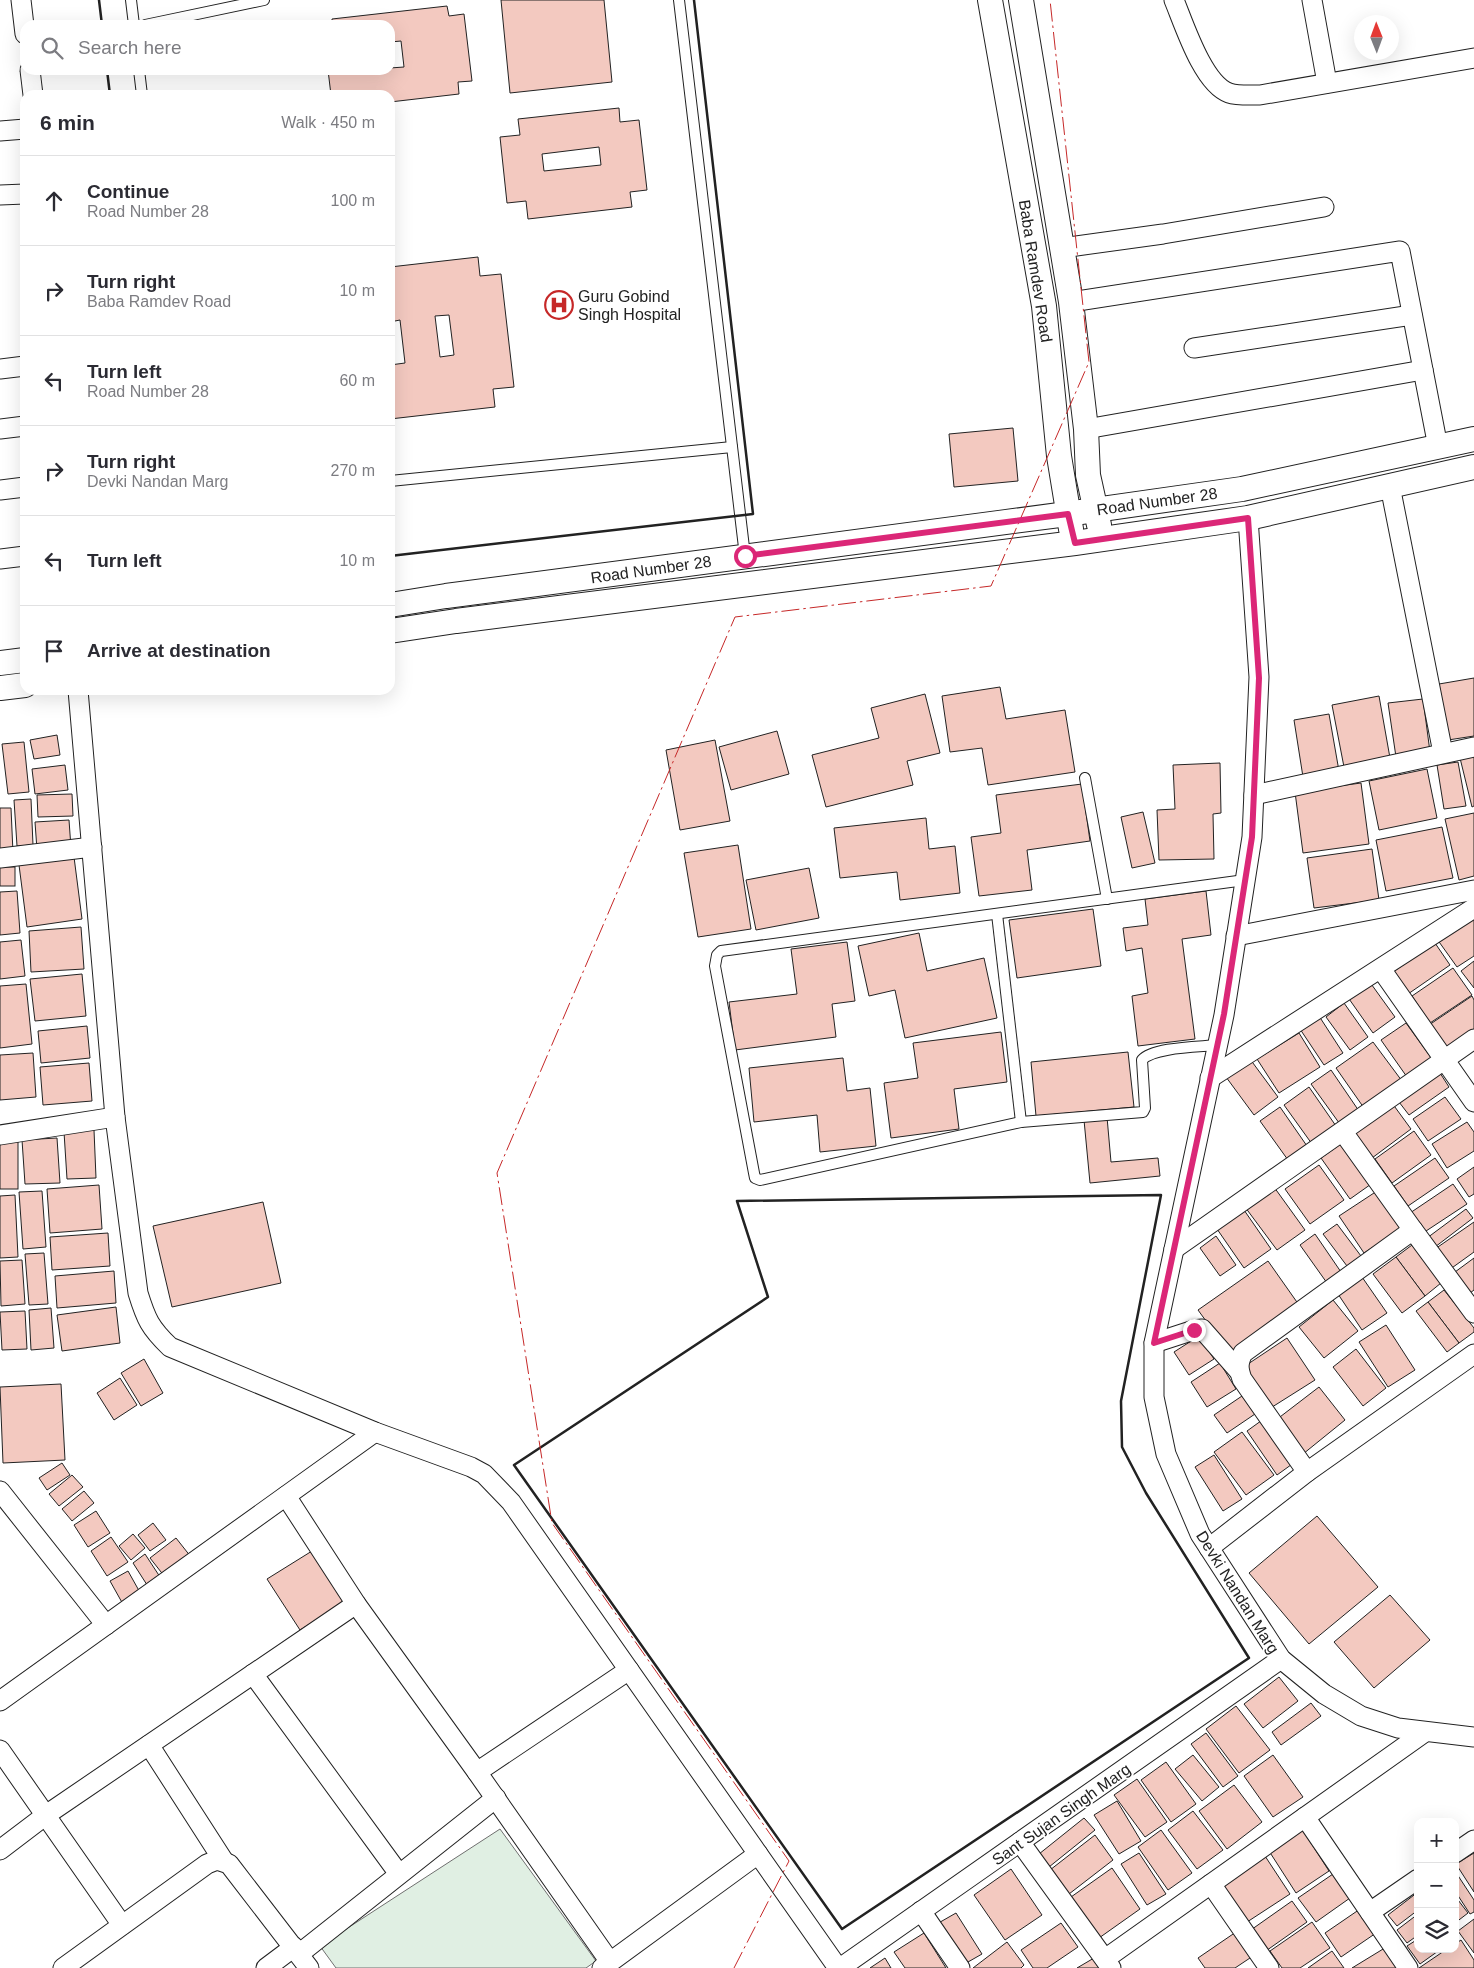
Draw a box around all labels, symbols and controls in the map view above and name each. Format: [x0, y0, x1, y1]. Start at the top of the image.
north arrow [1354, 15, 1399, 60]
search box [20, 20, 395, 75]
icon: search [38, 34, 66, 62]
text: Search here [78, 37, 182, 58]
text: 6 min [40, 111, 95, 134]
text: Walk · 450 m [281, 114, 375, 131]
text: Continue [87, 181, 169, 202]
icon: ahead [40, 187, 68, 215]
text: 100 m [331, 192, 375, 209]
street label: Baba Ramdev Road [1016, 199, 1055, 344]
text: Road Number 28 [87, 203, 209, 220]
text: Turn right [87, 271, 175, 292]
icon: right [40, 277, 68, 305]
text: 10 m [339, 282, 375, 299]
place label: Guru Gobind Singh Hospital [578, 288, 681, 323]
hospital icon: Guru Gobind Singh Hospital [544, 290, 574, 320]
text: Baba Ramdev Road [87, 293, 231, 310]
text: Turn left [87, 361, 162, 382]
icon: left [40, 367, 68, 395]
text: 60 m [339, 372, 375, 389]
text: Road Number 28 [87, 383, 209, 400]
text: Turn right [87, 451, 175, 472]
icon: right [40, 457, 68, 485]
text: 270 m [331, 462, 375, 479]
text: Devki Nandan Marg [87, 473, 228, 490]
street label: Road Number 28 [1096, 485, 1219, 518]
route start [734, 545, 757, 568]
icon: left [40, 547, 68, 575]
text: Turn left [87, 550, 162, 571]
text: 10 m [339, 552, 375, 569]
street label: Road Number 28 [590, 553, 713, 586]
icon: arrive [40, 637, 68, 665]
text: Arrive at destination [87, 640, 271, 661]
route end [1183, 1319, 1206, 1342]
street label: Devki Nandan Marg [1193, 1528, 1282, 1657]
street label: Sant Sujan Singh Marg [989, 1760, 1134, 1869]
map controls [1414, 1818, 1459, 1953]
button: + [1414, 1818, 1459, 1863]
button: − [1414, 1863, 1459, 1908]
button: layers [1414, 1908, 1459, 1953]

